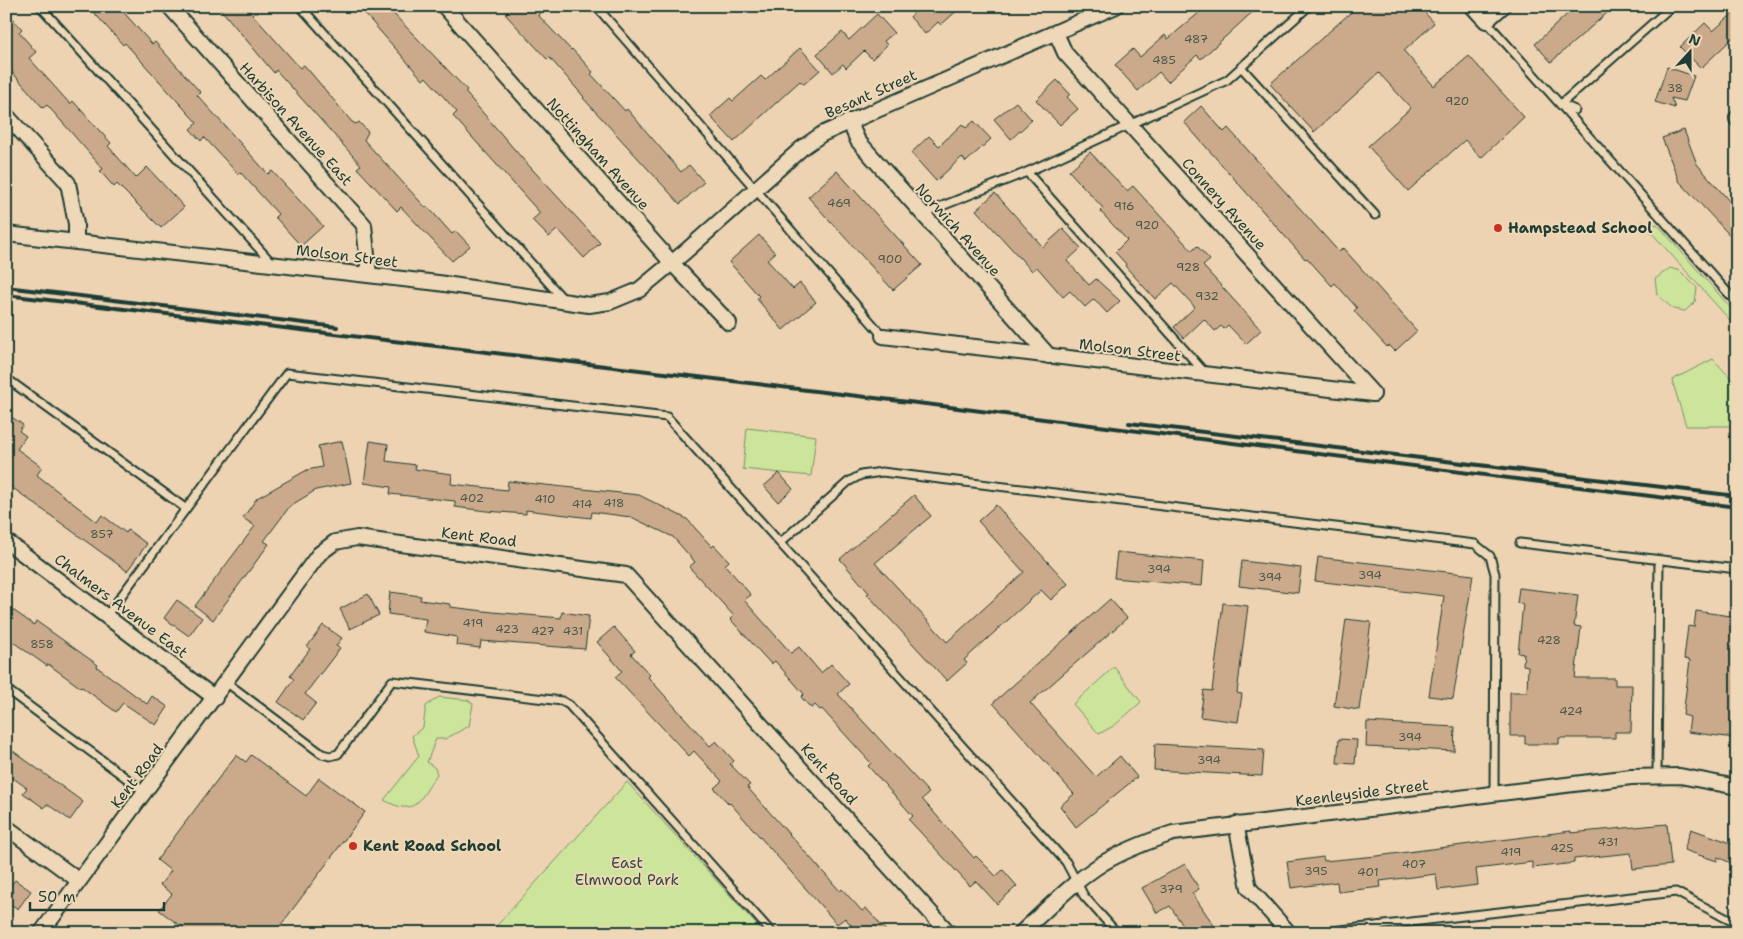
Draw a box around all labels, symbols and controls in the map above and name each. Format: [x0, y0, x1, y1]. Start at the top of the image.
north arrow [1666, 28, 1716, 78]
text: N [1686, 29, 1703, 50]
house number: 487 [1184, 31, 1208, 47]
house number: 485 [1152, 52, 1176, 68]
street label: Harbison Avenue East [235, 58, 357, 190]
street label: Besant Street [822, 65, 920, 123]
house number: 38 [1667, 80, 1683, 96]
house number: 920 [1445, 93, 1469, 109]
street label: Nottingham Avenue [542, 94, 654, 214]
street label: Connery Avenue [1177, 154, 1271, 254]
street label: Norwich Avenue [911, 179, 1005, 281]
house number: 469 [827, 195, 851, 211]
house number: 916 [1113, 198, 1135, 214]
house number: 920 [1135, 217, 1159, 233]
place label: Hampstead School [1508, 218, 1652, 238]
marker: Hampstead School [1492, 222, 1504, 234]
street label: Molson Street [295, 240, 399, 272]
house number: 900 [878, 251, 902, 267]
house number: 928 [1176, 259, 1200, 275]
house number: 932 [1195, 288, 1219, 304]
street label: Molson Street [1078, 334, 1182, 366]
house number: 402 [460, 490, 484, 506]
house number: 410 [535, 491, 555, 507]
house number: 418 [603, 495, 625, 511]
house number: 414 [572, 496, 592, 512]
street label: Kent Road [440, 522, 518, 552]
house number: 857 [90, 526, 114, 542]
street label: Chalmers Avenue East [50, 549, 192, 663]
house number: 394 [1147, 561, 1171, 577]
house number: 394 [1358, 567, 1382, 583]
house number: 394 [1258, 569, 1282, 585]
house number: 419 [463, 615, 483, 631]
house number: 423 [495, 621, 519, 637]
house number: 427 [531, 623, 555, 639]
house number: 431 [563, 623, 583, 639]
house number: 428 [1537, 632, 1561, 648]
house number: 858 [30, 636, 54, 652]
house number: 424 [1559, 703, 1583, 719]
house number: 394 [1398, 729, 1422, 745]
street label: Kent Road [106, 739, 168, 812]
street label: Kent Road [796, 739, 862, 809]
house number: 394 [1197, 752, 1221, 768]
street label: Keenleyside Street [1294, 775, 1430, 811]
house number: 431 [1598, 834, 1618, 850]
place label: Kent Road School [363, 836, 501, 856]
marker: Kent Road School [347, 840, 359, 852]
house number: 425 [1550, 840, 1574, 856]
house number: 419 [1501, 844, 1521, 860]
park label: East Elmwood Park [575, 853, 679, 890]
house number: 407 [1402, 856, 1426, 872]
house number: 395 [1304, 863, 1328, 879]
house number: 401 [1357, 864, 1379, 880]
scale bar [30, 879, 164, 911]
house number: 379 [1159, 881, 1183, 897]
text: 50 m [38, 887, 76, 907]

